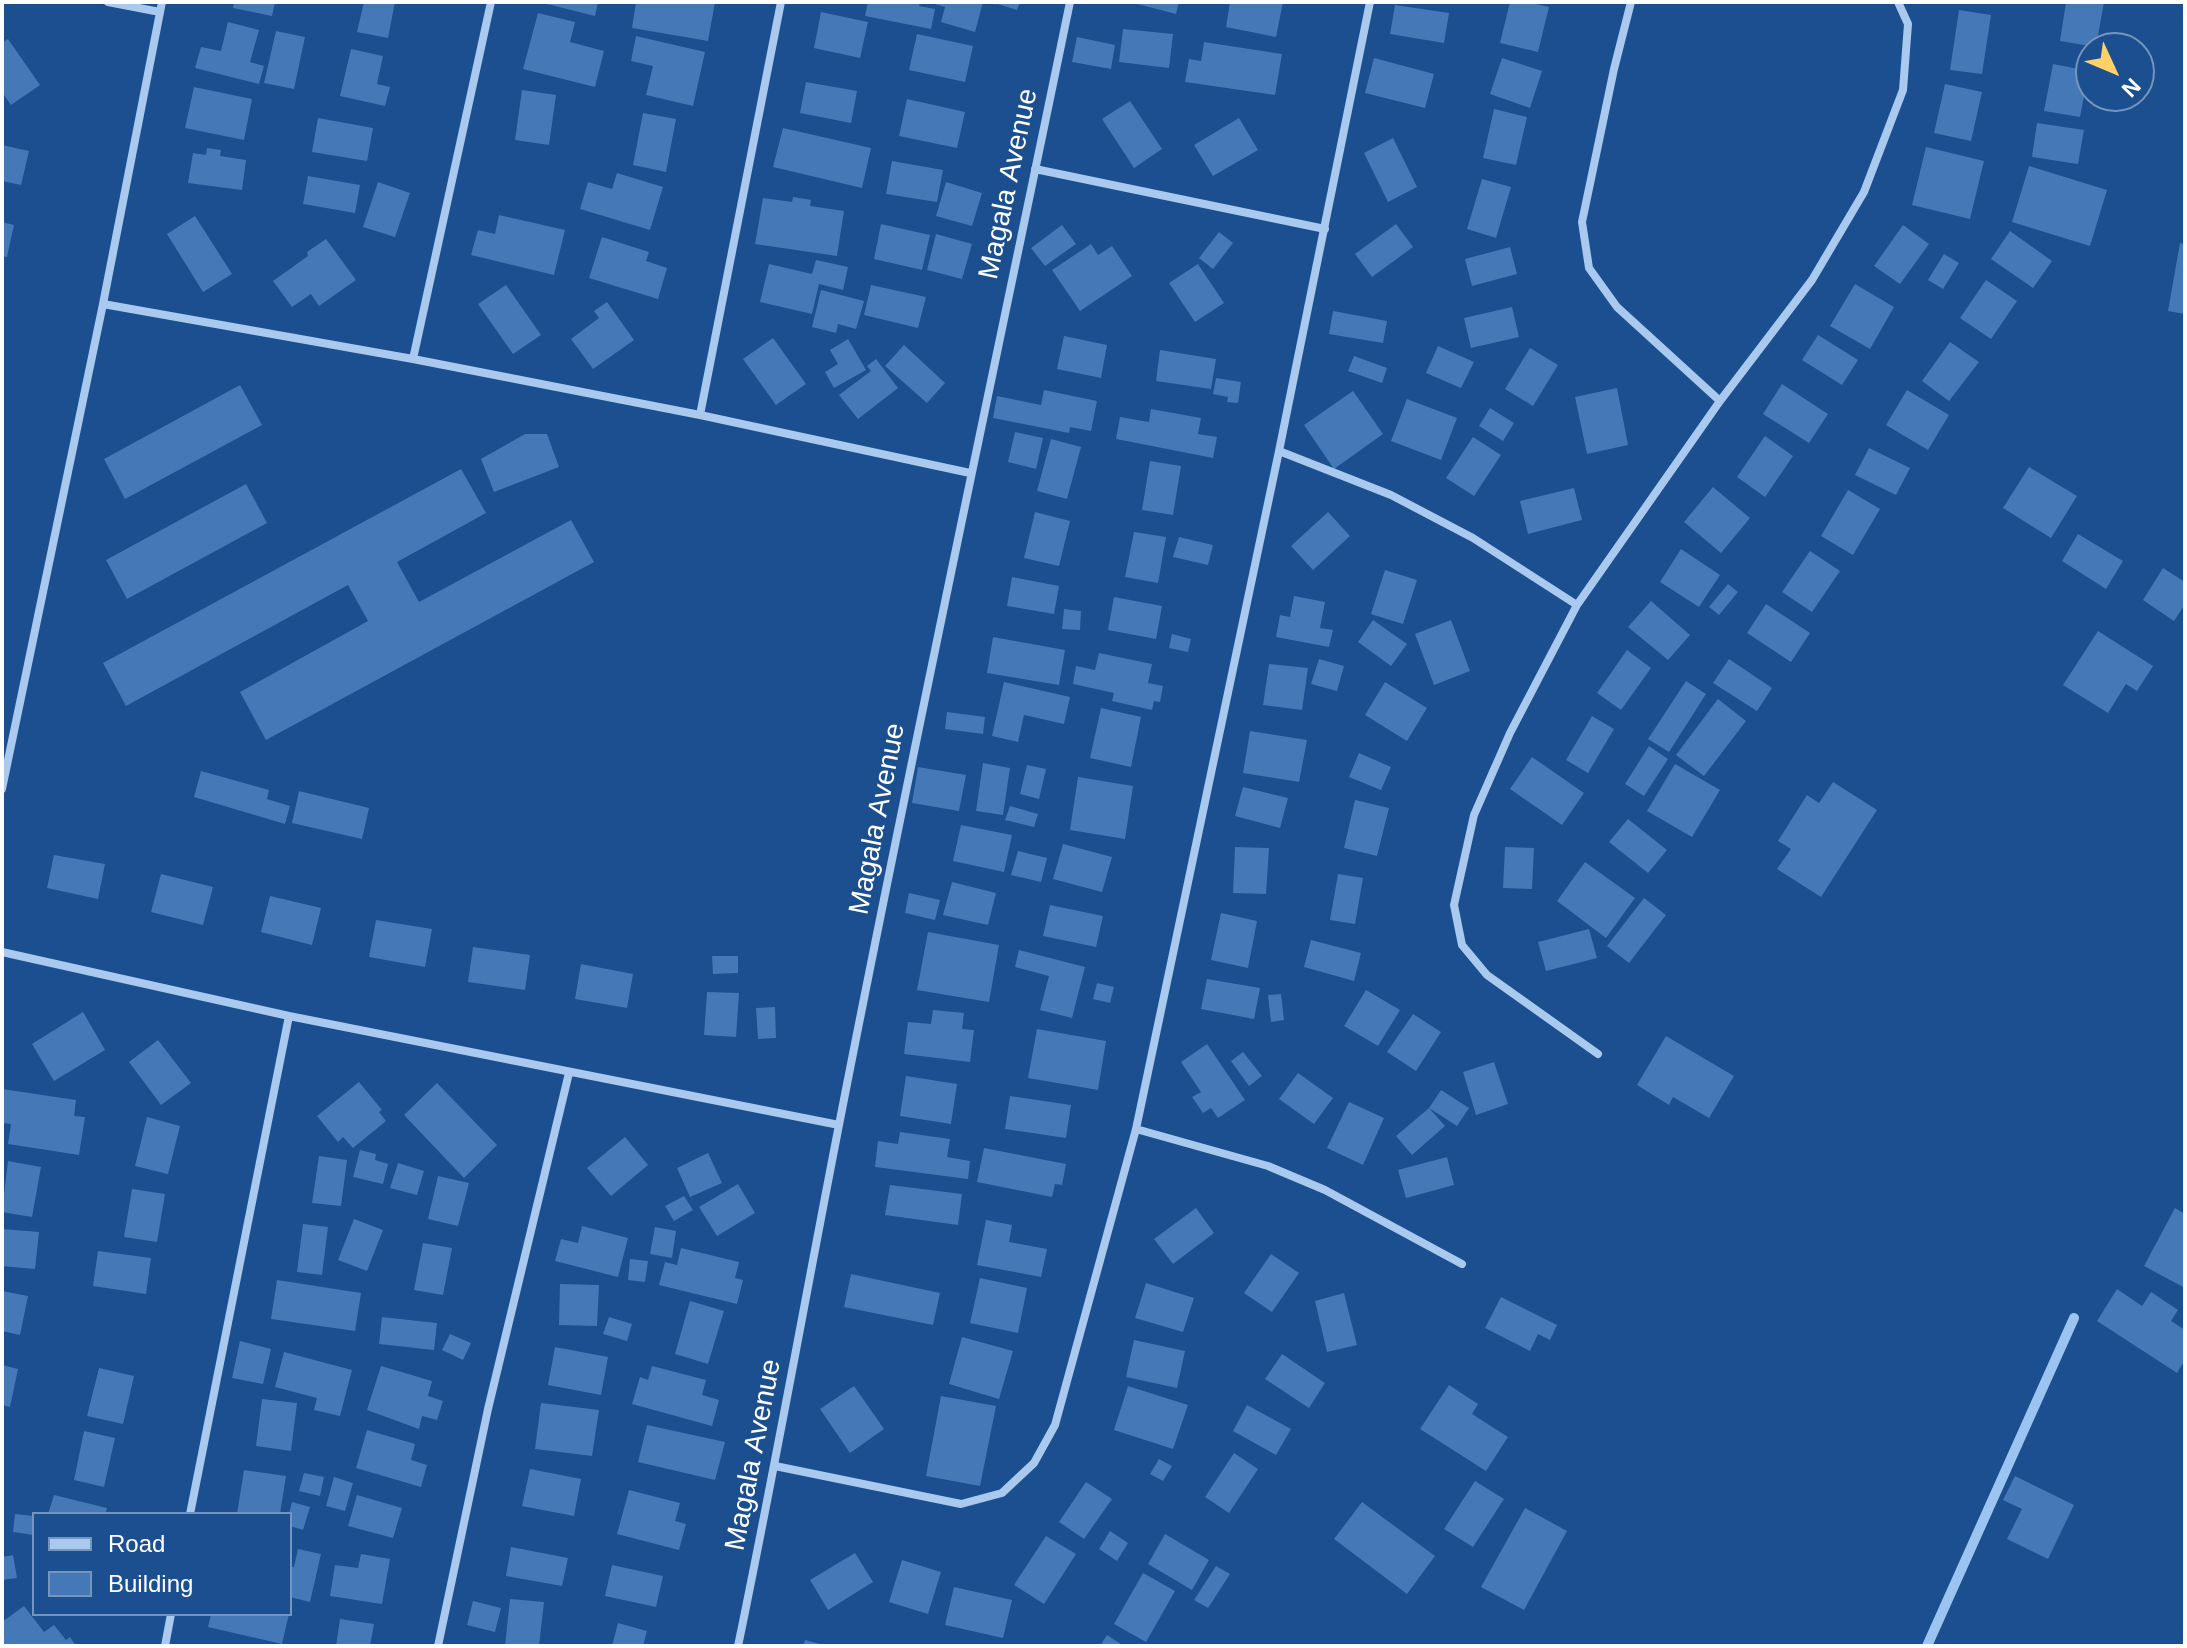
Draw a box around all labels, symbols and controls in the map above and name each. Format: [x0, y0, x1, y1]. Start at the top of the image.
north arrow [2075, 32, 2155, 112]
text: N [2117, 73, 2146, 102]
street label: Magala Avenue [972, 86, 1046, 282]
street label: Magala Avenue [843, 721, 913, 917]
street label: Magala Avenue [719, 1357, 789, 1553]
legend [32, 1512, 292, 1616]
text: Road [108, 1530, 165, 1557]
text: Building [108, 1570, 193, 1597]

